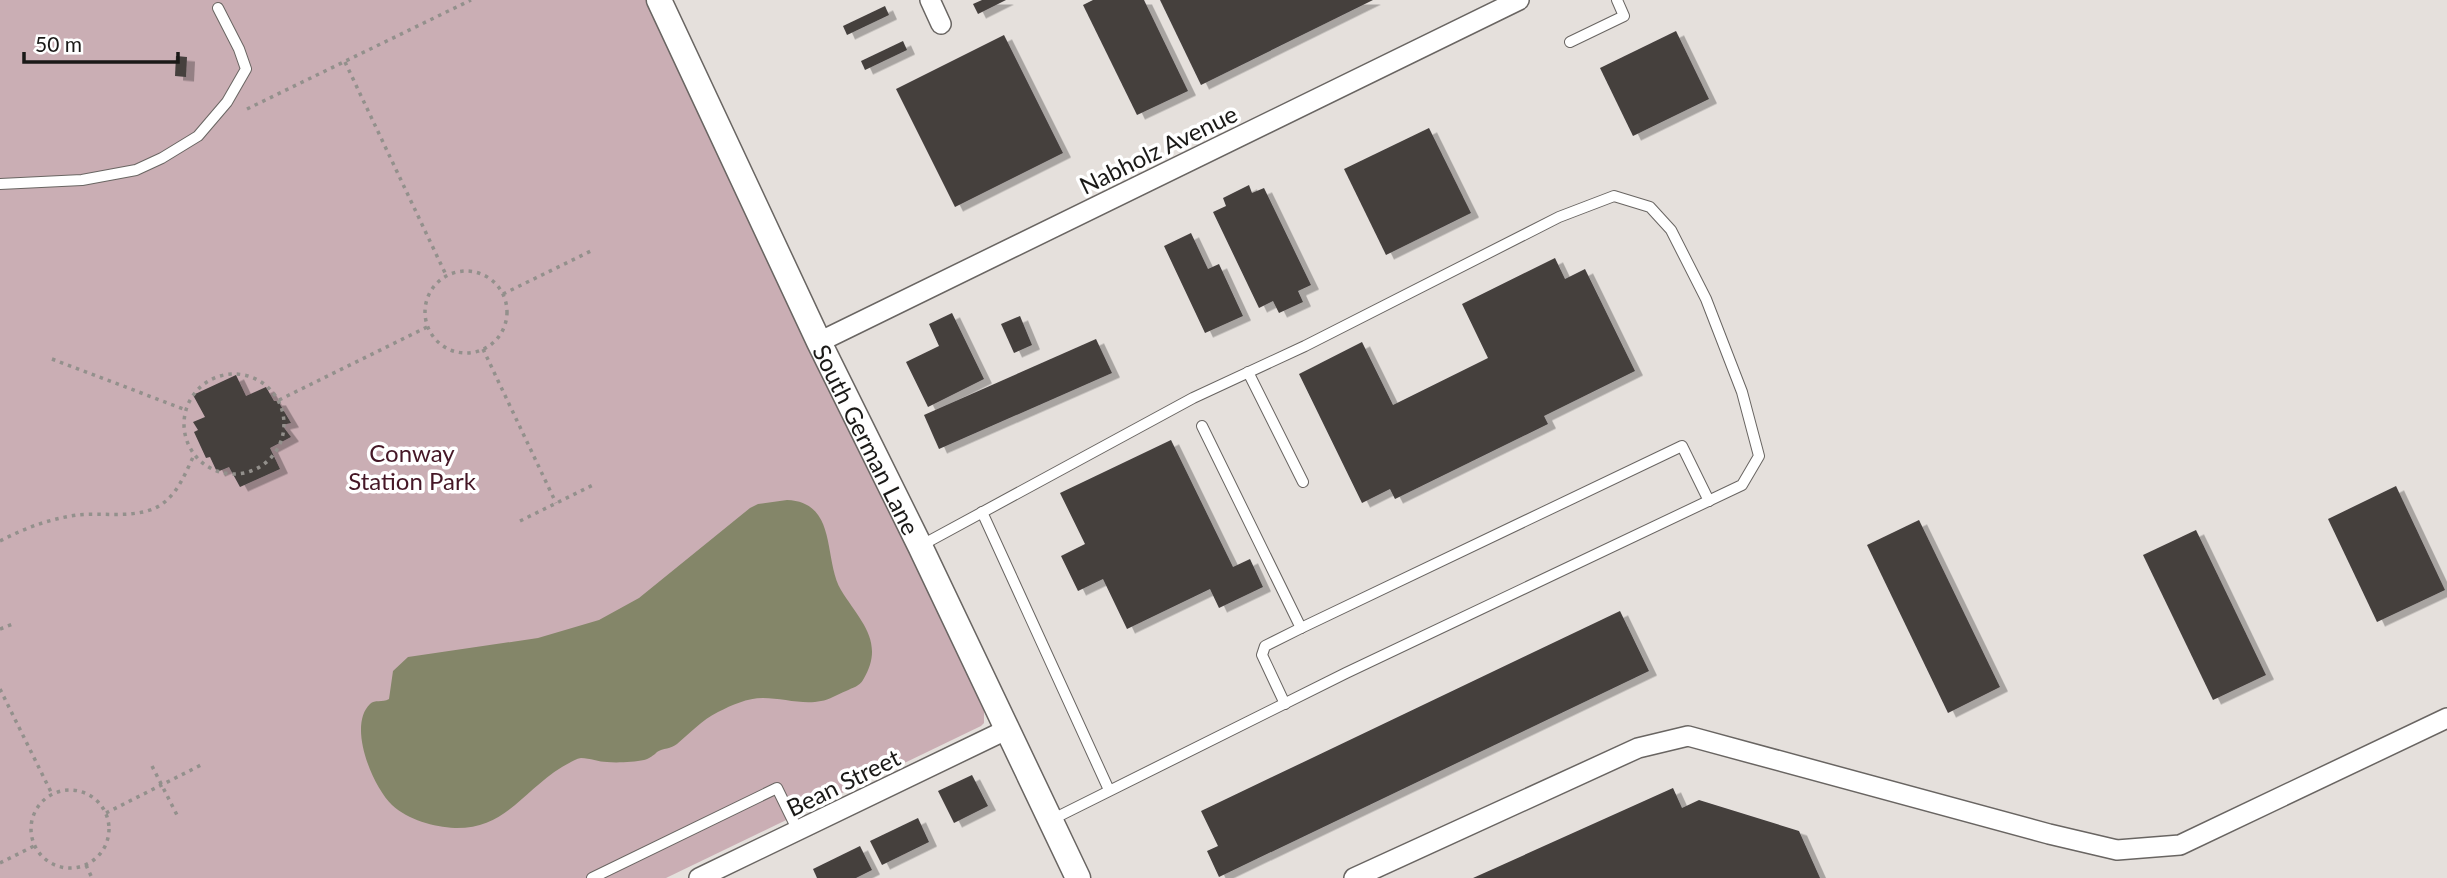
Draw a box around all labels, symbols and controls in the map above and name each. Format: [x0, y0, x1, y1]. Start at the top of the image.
scale bar [24, 21, 178, 65]
text: 50 m [35, 31, 82, 56]
street label: Nabholz Avenue [1075, 98, 1241, 200]
street label: South German Lane [808, 339, 926, 539]
park label: Conway Station Park [348, 438, 477, 495]
street label: Bean Street [782, 742, 905, 822]

